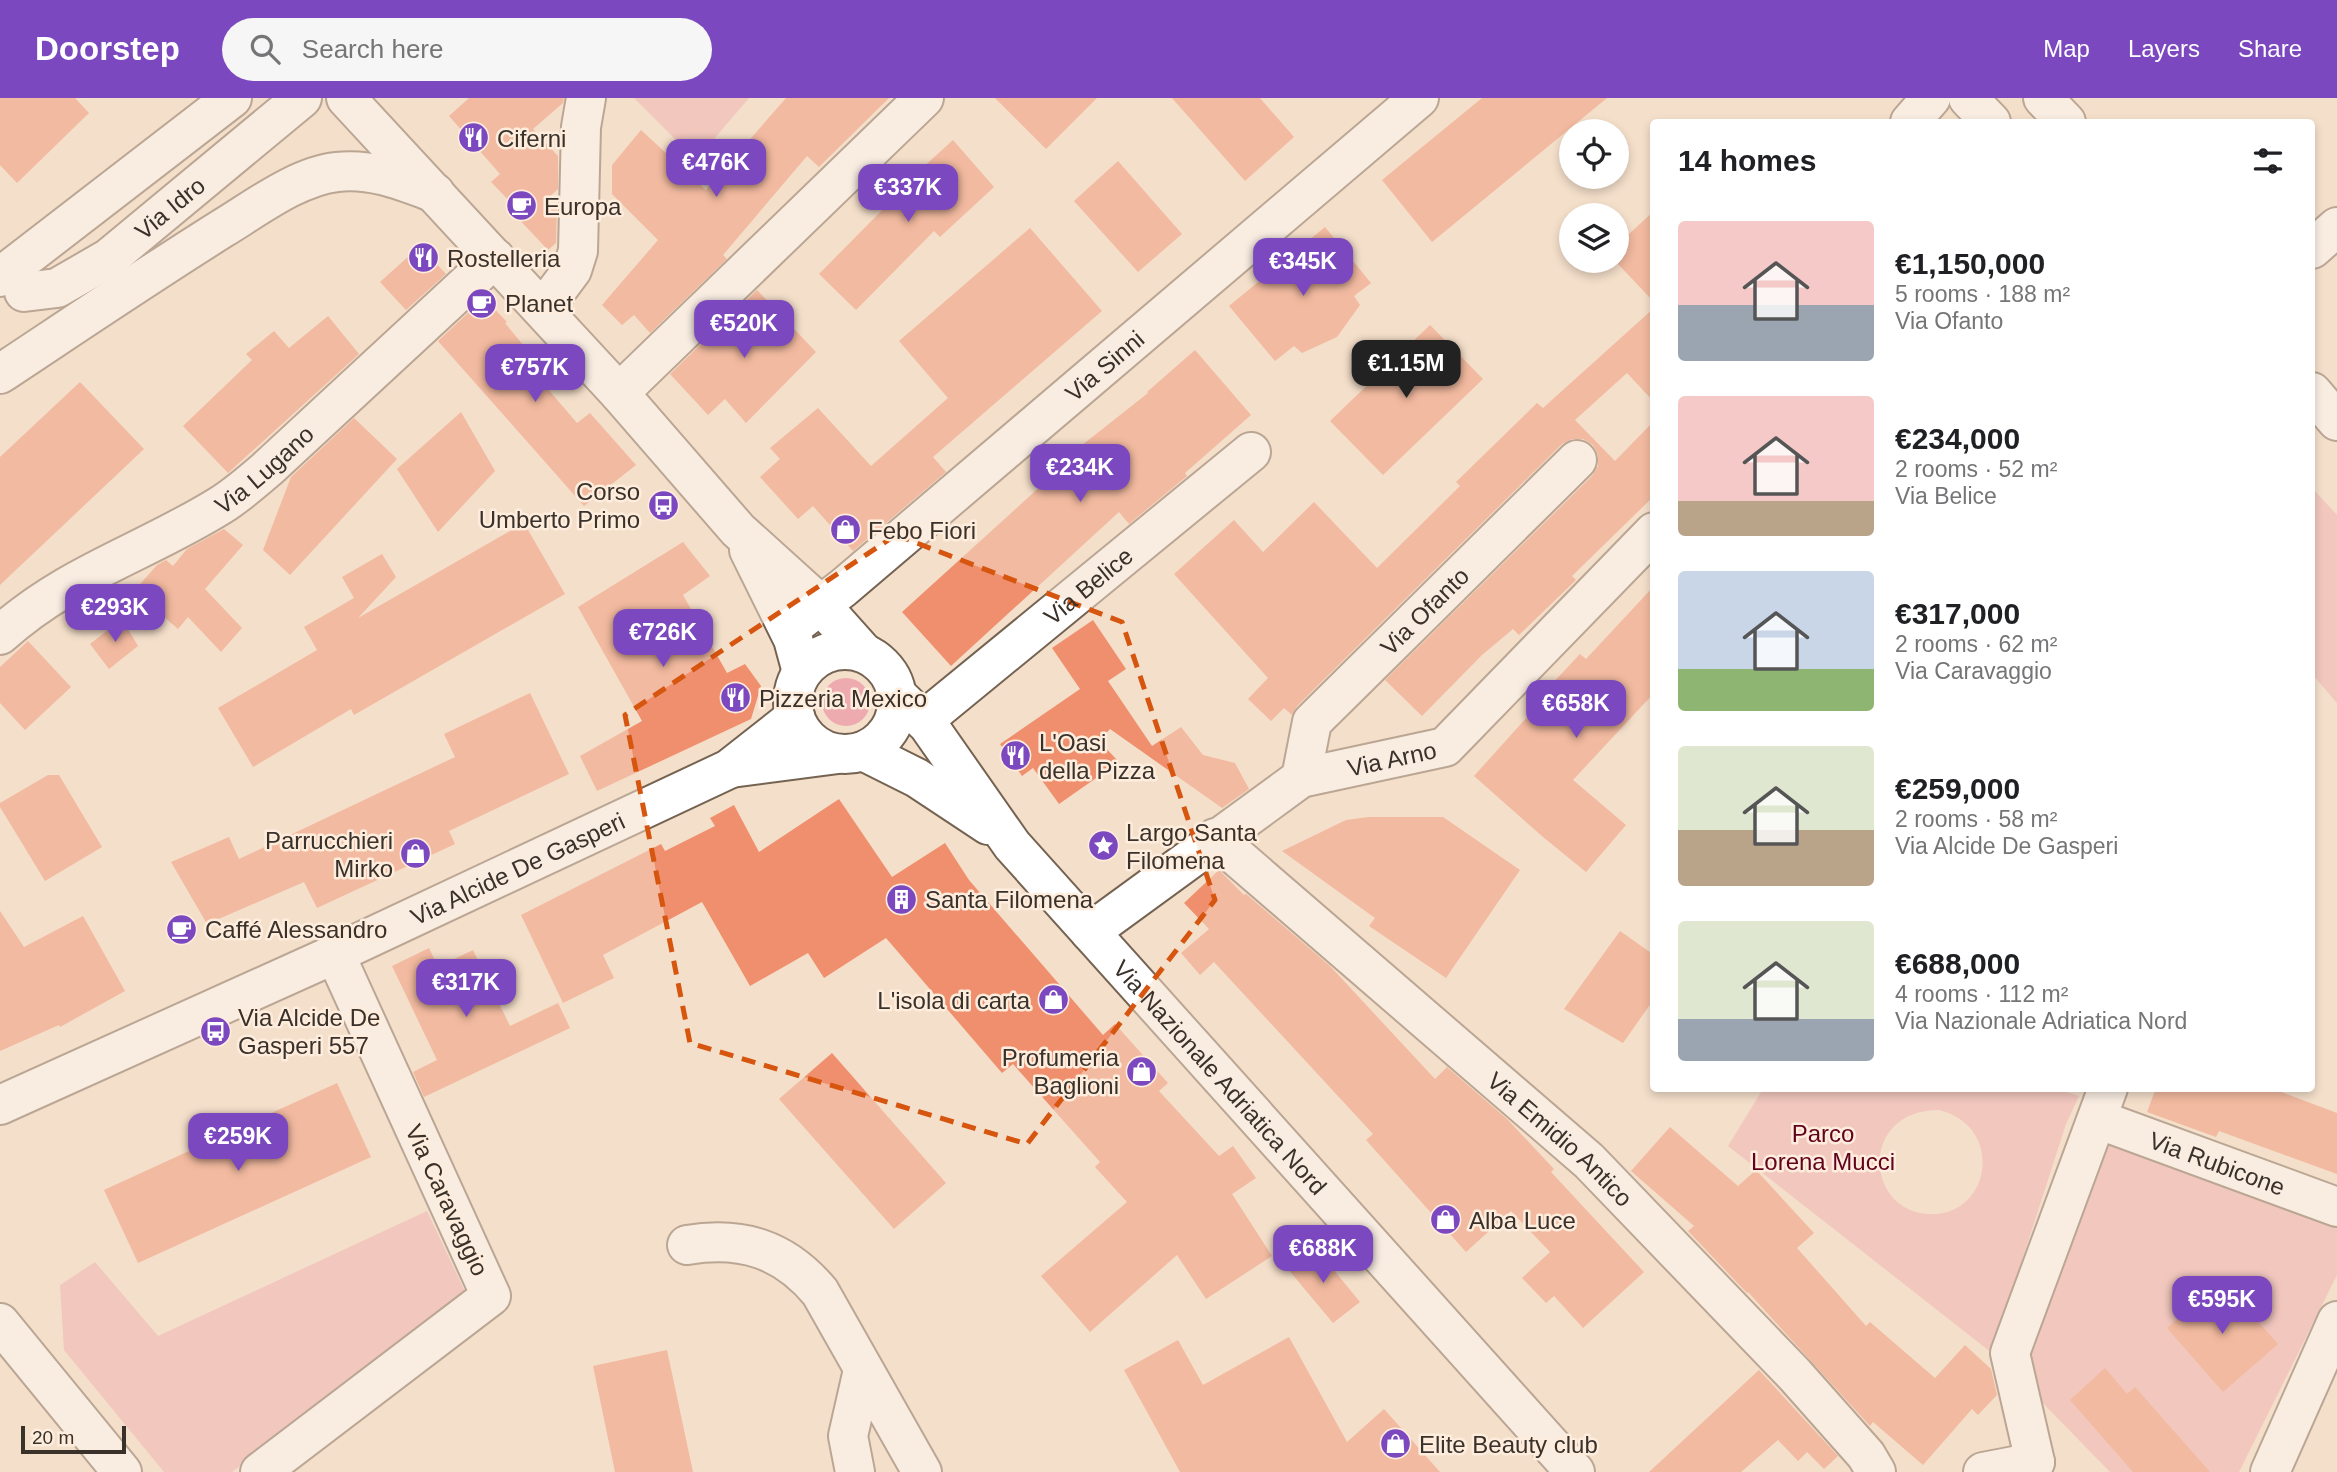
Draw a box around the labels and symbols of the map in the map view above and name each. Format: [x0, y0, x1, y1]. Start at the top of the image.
restaurant icon: Ciferni [457, 121, 491, 155]
place label: Ciferni [497, 125, 566, 152]
pin: €476K [667, 140, 765, 199]
pin: €337K [859, 164, 957, 224]
street label: Via Idro [129, 171, 210, 244]
cafe icon: Europa [504, 189, 538, 223]
place label: Europa [544, 193, 622, 220]
pin: €345K [1254, 238, 1352, 298]
restaurant icon: Rostelleria [407, 241, 441, 275]
place label: Rostelleria [447, 245, 561, 272]
cafe icon: Planet [465, 286, 499, 320]
place label: Planet [505, 290, 573, 317]
pin: €520K [695, 300, 793, 360]
street label: Via Sinni [1060, 325, 1149, 406]
pin: €1.15M [1349, 341, 1463, 400]
pin: €757K [486, 344, 584, 404]
street label: Via Lugano [210, 420, 319, 519]
pin: €234K [1031, 444, 1129, 504]
place label: Corso Umberto Primo [479, 478, 640, 533]
bus stop icon: Corso Umberto Primo [646, 488, 680, 522]
shop icon: Febo Fiori [828, 513, 862, 547]
place label: Febo Fiori [868, 517, 976, 544]
street label: Via Belice [1038, 541, 1138, 630]
street label: Via Ofanto [1375, 562, 1474, 660]
pin: €293K [66, 584, 164, 644]
pin: €726K [614, 610, 712, 669]
pin: €658K [1527, 680, 1625, 740]
restaurant icon: Pizzeria Mexico [719, 681, 753, 715]
place label: Pizzeria Mexico [759, 685, 927, 712]
place label: L'Oasi della Pizza [1039, 729, 1156, 784]
street label: Via Arno [1345, 736, 1439, 781]
restaurant icon: L'Oasi della Pizza [999, 739, 1033, 773]
street label: Via Alcide De Gasperi [406, 807, 629, 930]
place label: Largo Santa Filomena [1126, 819, 1257, 874]
place label: Parrucchieri Mirko [265, 827, 393, 882]
place icon: Largo Santa Filomena [1086, 829, 1120, 863]
shop icon: Parrucchieri Mirko [399, 837, 433, 871]
building icon: Santa Filomena [885, 882, 919, 916]
place label: Santa Filomena [925, 886, 1094, 913]
cafe icon: Caffé Alessandro [165, 912, 199, 946]
place label: Caffé Alessandro [205, 916, 387, 943]
street label: Via Nazionale Adriatica Nord [1108, 954, 1332, 1200]
pin: €317K [417, 960, 515, 1019]
shop icon: L'isola di carta [1036, 983, 1070, 1017]
place label: L'isola di carta [877, 987, 1031, 1014]
place label: Via Alcide De Gasperi 557 [238, 1004, 380, 1059]
bus stop icon: Via Alcide De Gasperi 557 [198, 1014, 232, 1048]
place label: Profumeria Baglioni [1002, 1044, 1120, 1099]
shop icon: Profumeria Baglioni [1125, 1054, 1159, 1088]
street label: Via Emidio Antico [1482, 1066, 1638, 1211]
pin: €259K [189, 1114, 287, 1173]
street label: Via Caravaggio [400, 1120, 494, 1280]
park label: Parco Lorena Mucci [1751, 1120, 1895, 1175]
street label: Via Rubicone [2146, 1126, 2289, 1200]
shop icon: Alba Luce [1429, 1203, 1463, 1237]
place label: Alba Luce [1469, 1207, 1576, 1234]
pin: €688K [1274, 1226, 1372, 1285]
pin: €595K [2173, 1276, 2271, 1336]
scale bar [21, 1423, 126, 1455]
shop icon: Elite Beauty club [1379, 1427, 1413, 1461]
place label: Elite Beauty club [1419, 1431, 1598, 1458]

